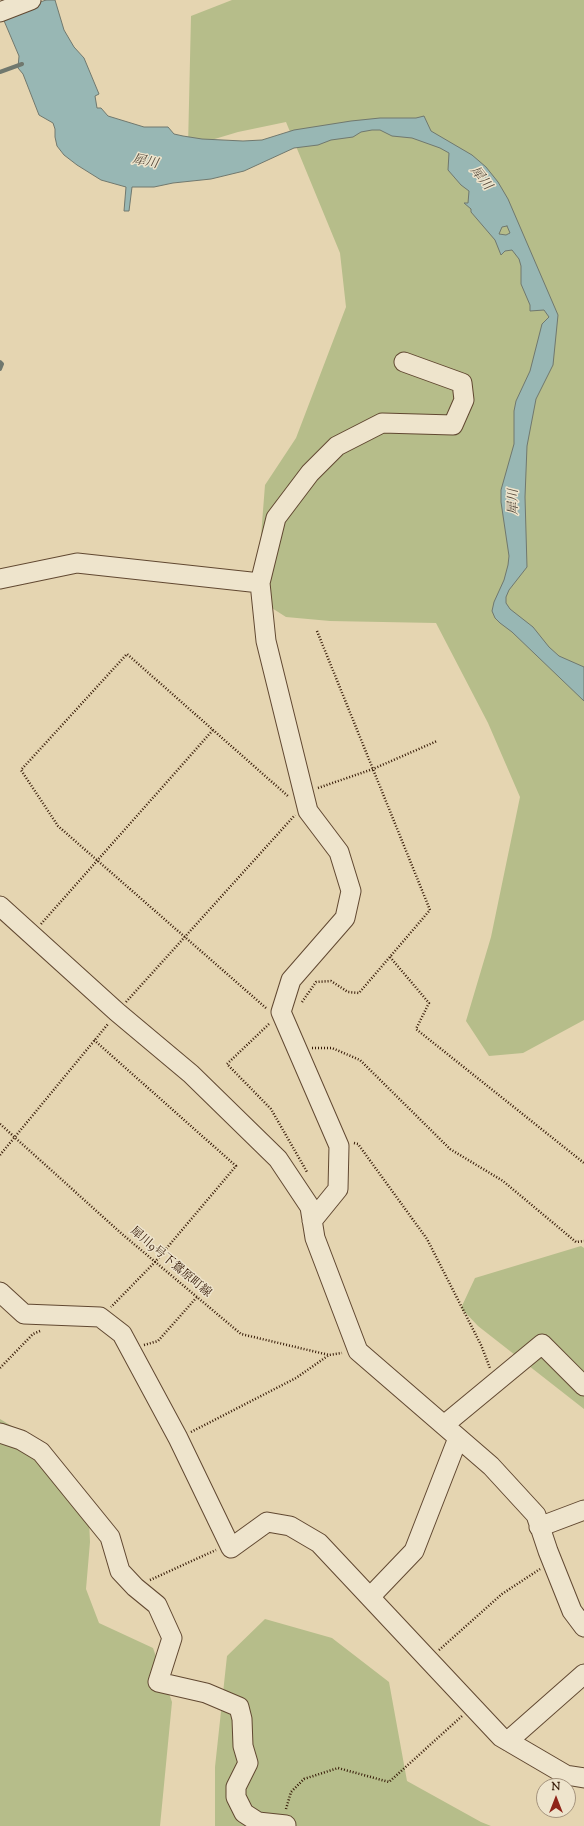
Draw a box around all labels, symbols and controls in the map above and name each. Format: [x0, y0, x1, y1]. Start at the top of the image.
water label: 犀川 [131, 153, 159, 173]
water label: 犀川 [466, 164, 494, 194]
water label: 犀川 [507, 489, 523, 515]
street label: 犀川9号下鴛原町線 [126, 1225, 214, 1301]
north arrow [536, 1778, 576, 1818]
text: N [552, 1779, 560, 1795]

